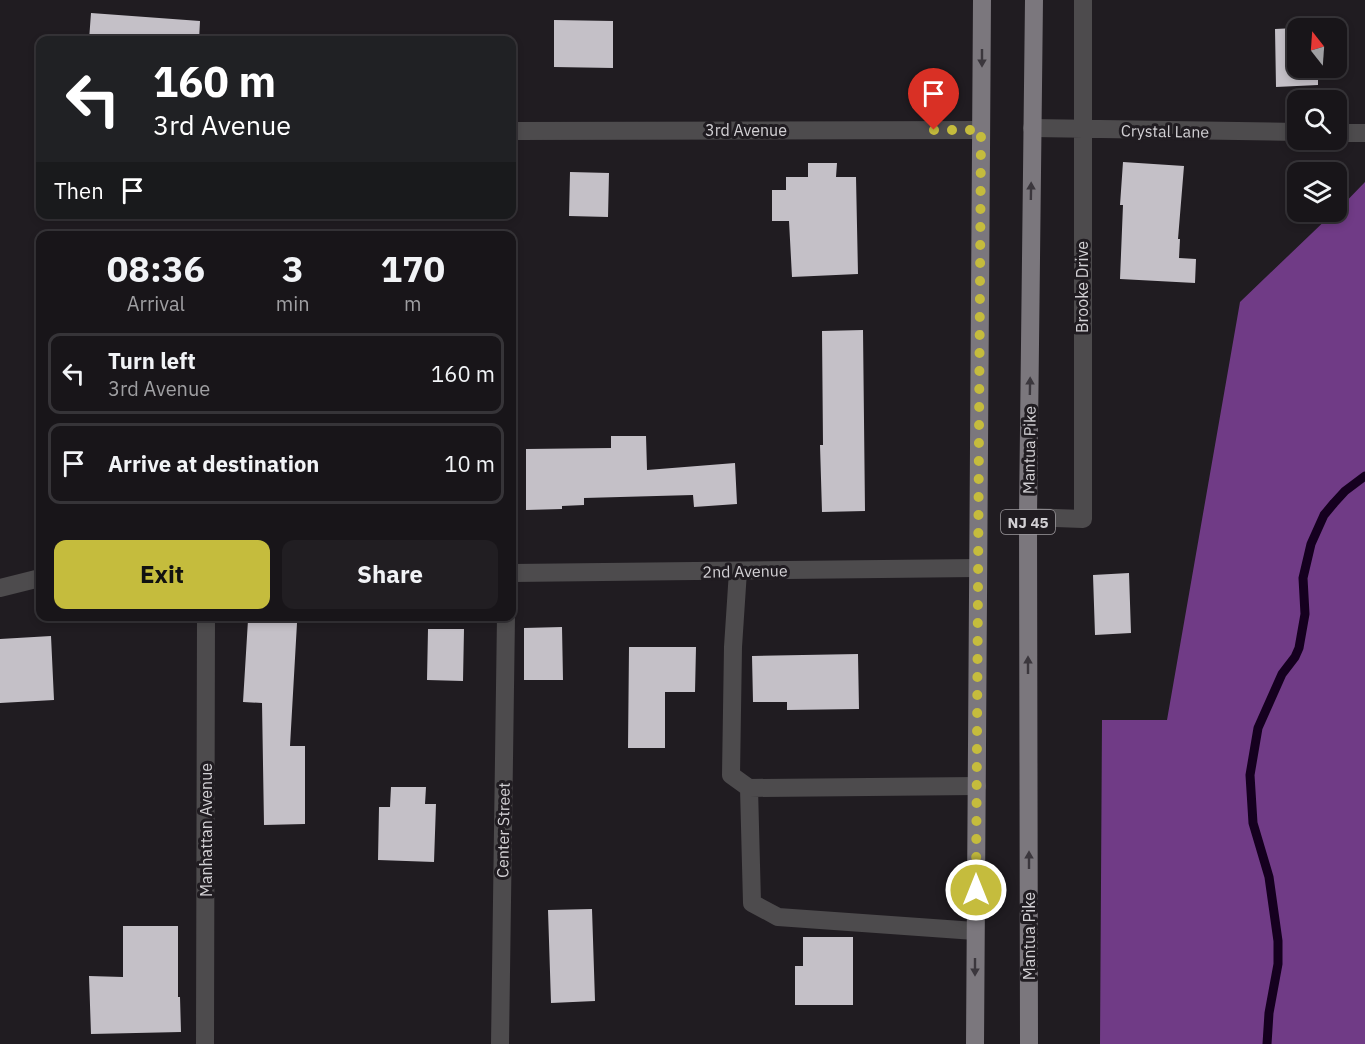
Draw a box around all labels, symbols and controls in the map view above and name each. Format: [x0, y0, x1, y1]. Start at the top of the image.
north arrow [1287, 18, 1347, 78]
map controls [1287, 18, 1347, 222]
one-way arrow [977, 49, 987, 68]
text: 160 m [153, 54, 276, 109]
icon: left [54, 60, 132, 138]
pin [908, 68, 959, 130]
icon: arrive [917, 77, 950, 110]
button: search [1287, 90, 1347, 150]
text: 3rd Avenue [153, 107, 291, 142]
street label: 3rd Avenue [705, 120, 787, 140]
street label: Crystal Lane [1121, 120, 1210, 142]
button: layers [1287, 162, 1347, 222]
icon: arrive [116, 174, 149, 207]
text: Then [54, 176, 104, 205]
one-way arrow [1027, 181, 1036, 200]
street label: Brooke Drive [1072, 241, 1092, 333]
text: 08:36 [107, 245, 205, 292]
text: 3 [282, 245, 304, 292]
text: 170 [380, 245, 445, 292]
text: Arrival [127, 290, 185, 317]
text: min [276, 290, 310, 317]
text: m [404, 290, 422, 317]
text: Turn left [108, 346, 196, 375]
icon: left [57, 357, 90, 390]
text: 160 m [431, 359, 495, 388]
text: 3rd Avenue [108, 375, 210, 402]
one-way arrow [1025, 376, 1034, 395]
street label: Mantua Pike [1018, 405, 1040, 494]
icon: arrive [57, 447, 90, 480]
text: Arrive at destination [108, 449, 319, 478]
text: 10 m [444, 449, 495, 478]
road number: NJ 45 [1001, 510, 1055, 534]
button: Exit [54, 540, 270, 609]
button: Share [282, 540, 498, 609]
street label: 2nd Avenue [702, 560, 788, 582]
one-way arrow [1023, 655, 1033, 674]
street label: Manhattan Avenue [196, 763, 216, 897]
street label: Center Street [492, 782, 514, 878]
one-way arrow [1024, 850, 1034, 869]
position arrow [944, 858, 1008, 922]
street label: Mantua Pike [1019, 892, 1039, 980]
one-way arrow [970, 958, 980, 977]

